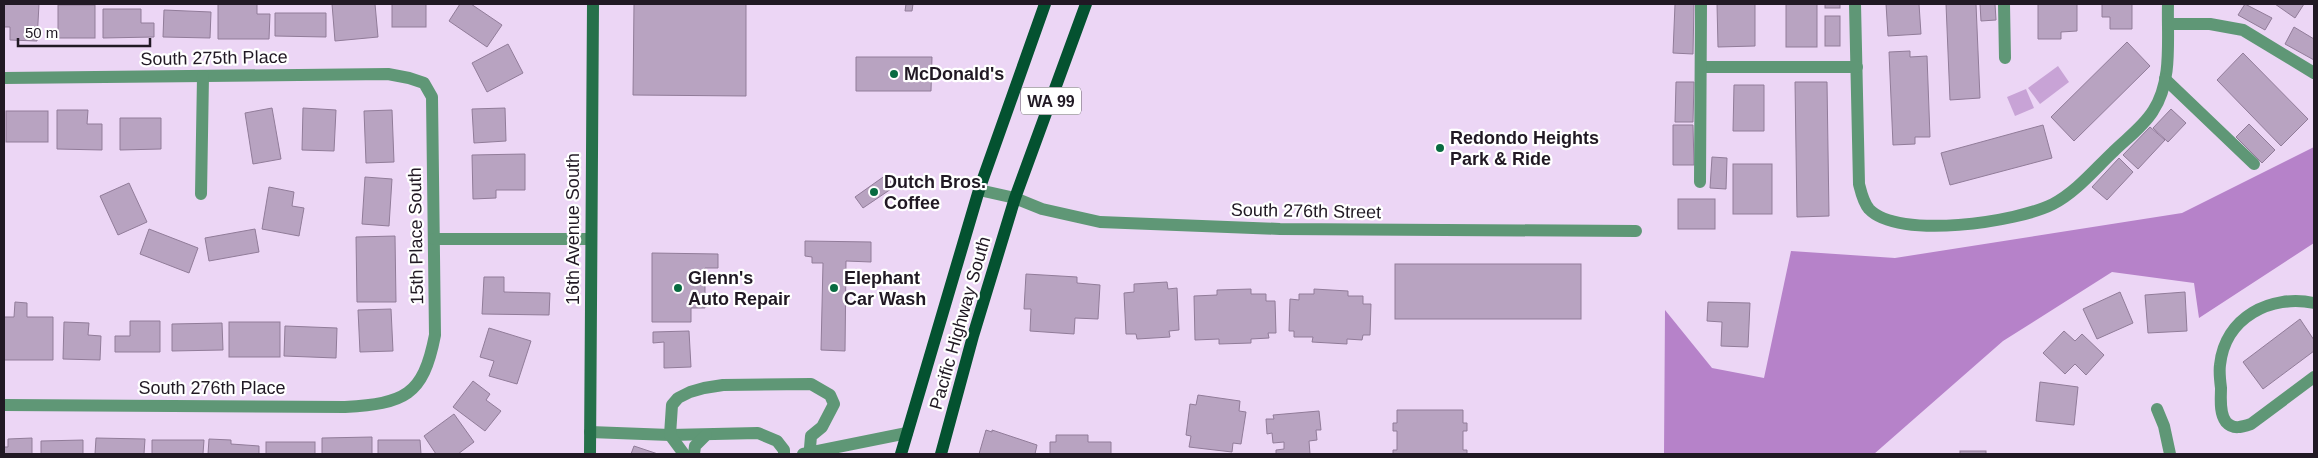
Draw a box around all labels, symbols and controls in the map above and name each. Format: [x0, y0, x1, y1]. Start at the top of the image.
scale bar [18, 15, 150, 47]
text: 50 m [25, 24, 58, 41]
street label: South 275th Place [140, 47, 288, 69]
place label: McDonald's [904, 64, 1004, 84]
marker: McDonald's [888, 68, 900, 80]
road number: WA 99 [1021, 88, 1081, 114]
place label: Redondo Heights Park & Ride [1450, 128, 1599, 169]
marker: Redondo Heights Park & Ride [1434, 142, 1446, 154]
street label: 16th Avenue South [563, 153, 583, 305]
street label: 15th Place South [405, 167, 427, 305]
place label: Dutch Bros. Coffee [884, 172, 986, 213]
marker: Dutch Bros. Coffee [868, 186, 880, 198]
street label: South 276th Street [1231, 200, 1381, 222]
street label: Pacific Highway South [926, 234, 994, 412]
place label: Glenn's Auto Repair [688, 268, 790, 309]
place label: Elephant Car Wash [844, 268, 926, 309]
marker: Glenn's Auto Repair [672, 282, 684, 294]
marker: Elephant Car Wash [828, 282, 840, 294]
street label: South 276th Place [138, 378, 286, 398]

